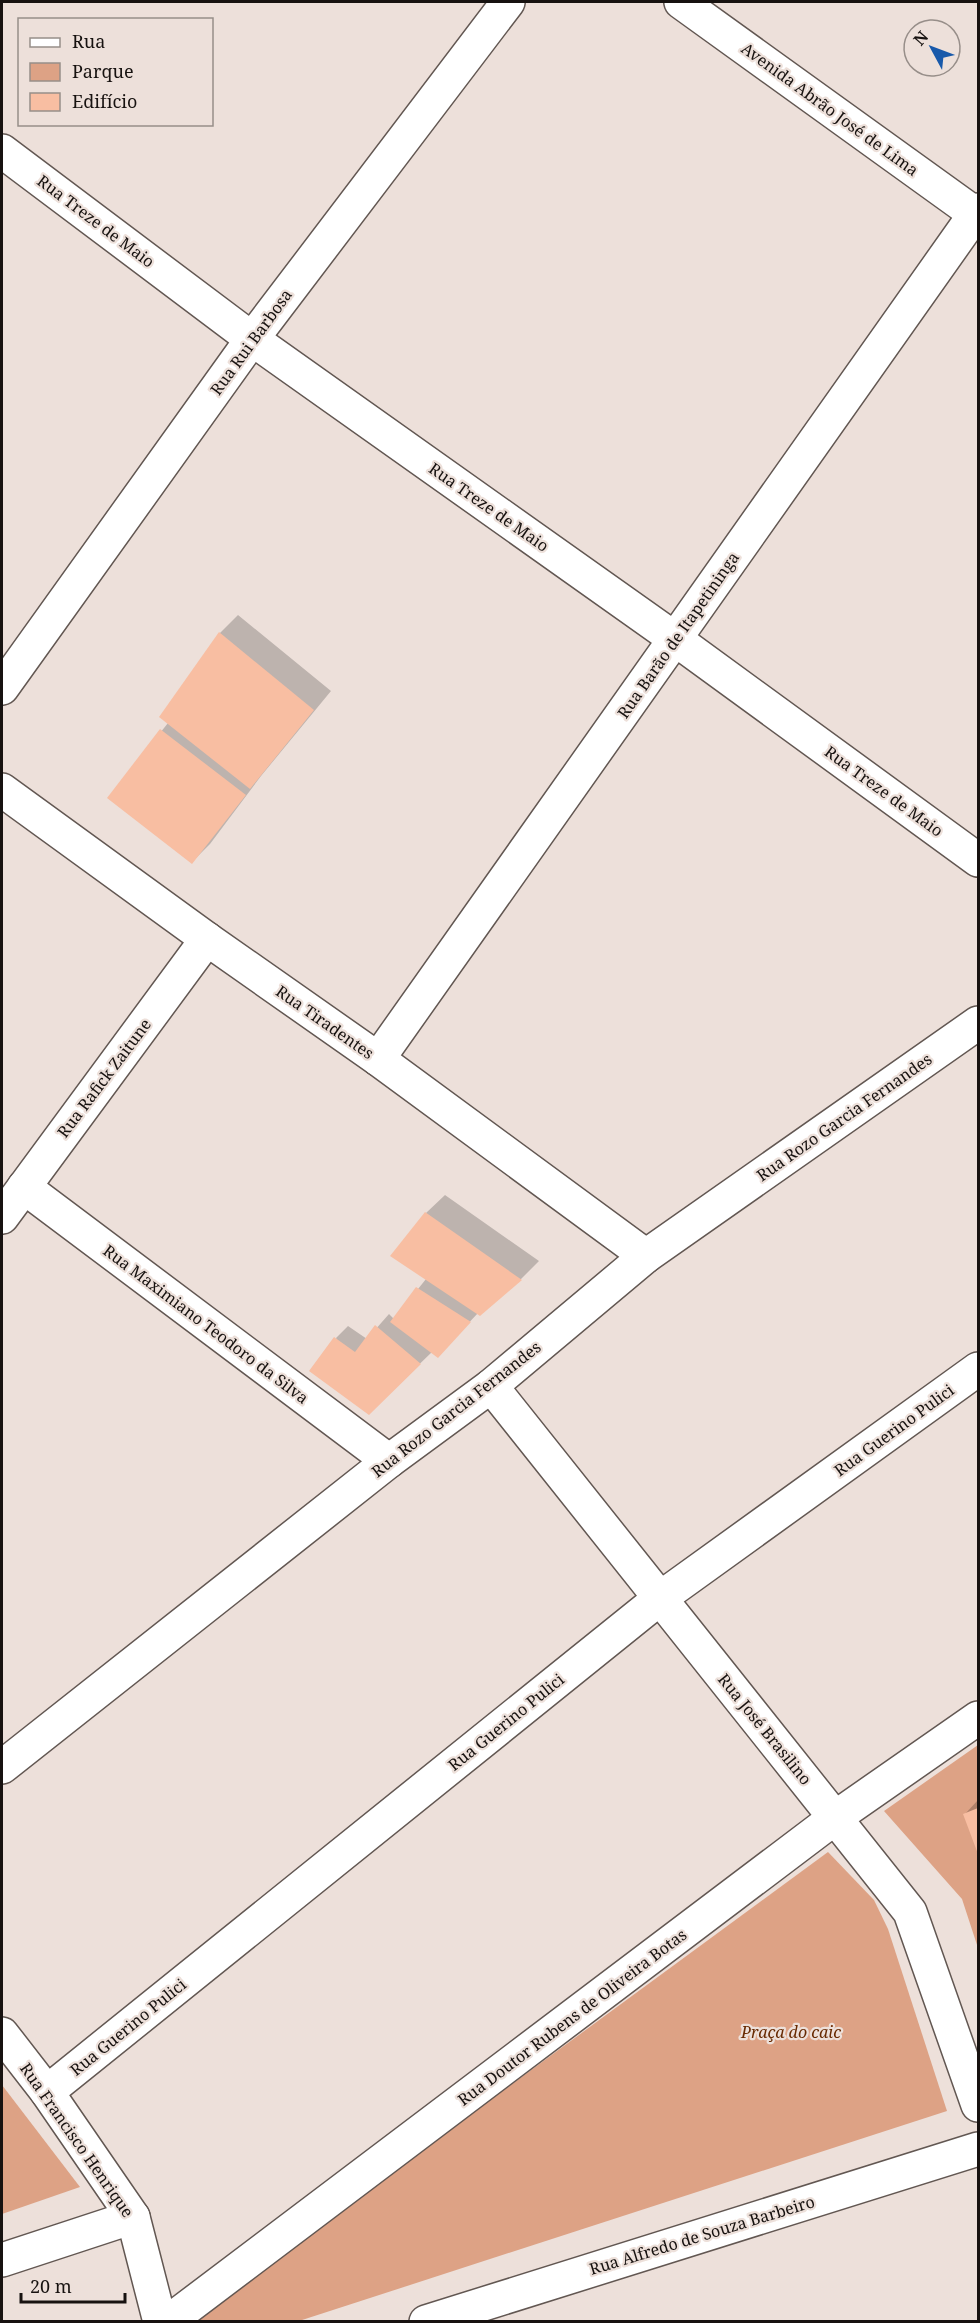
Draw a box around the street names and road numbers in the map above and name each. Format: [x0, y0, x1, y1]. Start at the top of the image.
street label: Avenida Abrão José de Lima [737, 37, 923, 181]
street label: Rua Treze de Maio [33, 170, 159, 272]
street label: Rua Rui Barbosa [205, 285, 297, 399]
street label: Rua Treze de Maio [425, 457, 553, 557]
street label: Rua Barão de Itapetininga [612, 547, 744, 723]
street label: Rua Treze de Maio [820, 741, 948, 841]
street label: Rua Tiradentes [272, 980, 378, 1064]
street label: Rua Rafick Zaitune [52, 1014, 156, 1142]
street label: Rua Rozo Garcia Fernandes [752, 1048, 936, 1186]
street label: Rua Maximiano Teodoro da Silva [99, 1239, 313, 1409]
street label: Rua Rozo Garcia Fernandes [367, 1336, 545, 1482]
street label: Rua Guerino Pulici [830, 1379, 958, 1481]
street label: Rua Guerino Pulici [443, 1668, 569, 1776]
street label: Rua José Brasilino [713, 1669, 817, 1789]
street label: Rua Doutor Rubens de Oliveira Botas [453, 1924, 691, 2110]
street label: Rua Guerino Pulici [65, 1973, 191, 2081]
street label: Rua Francisco Henrique [15, 2058, 139, 2222]
street label: Rua Alfredo de Souza Barbeiro [587, 2190, 817, 2280]

